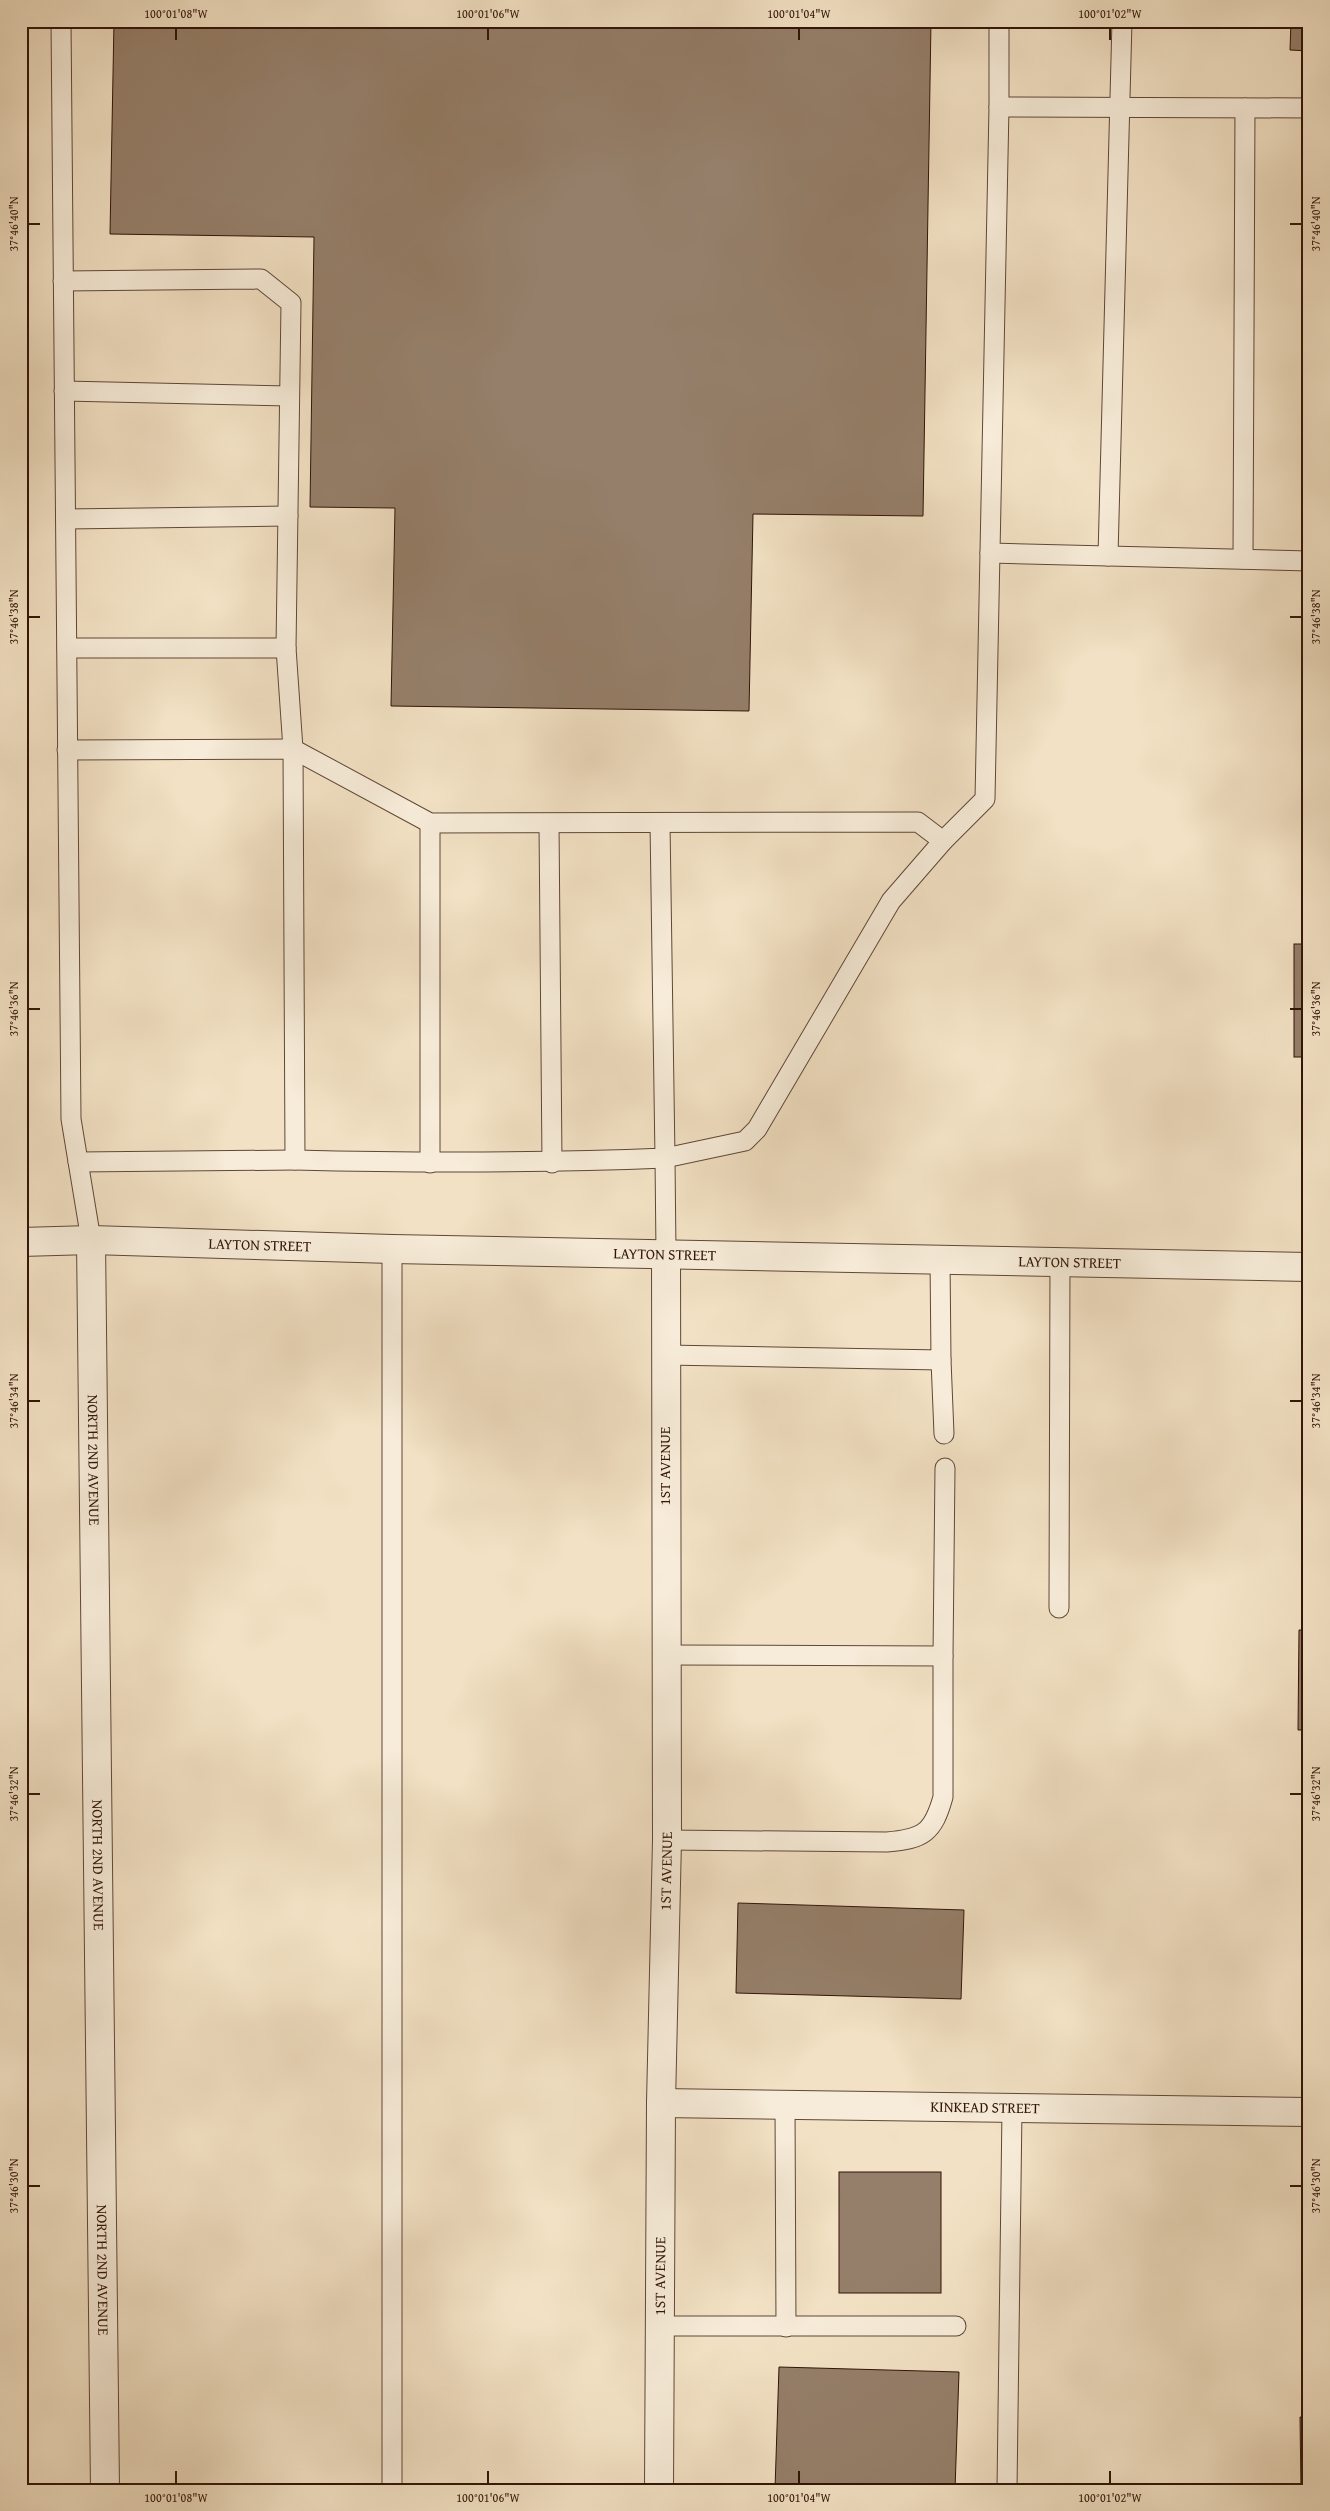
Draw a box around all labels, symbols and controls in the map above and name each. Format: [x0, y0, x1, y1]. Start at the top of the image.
text: 100°01'08"W [144, 5, 208, 22]
text: 100°01'06"W [456, 5, 520, 22]
text: 100°01'04"W [767, 5, 831, 22]
text: 100°01'02"W [1078, 5, 1142, 22]
text: 37°46'40"N [5, 196, 22, 252]
text: 37°46'40"N [1307, 196, 1324, 252]
text: 37°46'38"N [5, 589, 22, 645]
text: 37°46'38"N [1307, 589, 1324, 645]
text: 37°46'36"N [5, 981, 22, 1037]
text: 37°46'36"N [1307, 981, 1324, 1037]
street label: LAYTON STREET [208, 1233, 312, 1257]
street label: LAYTON STREET [613, 1242, 717, 1265]
street label: LAYTON STREET [1018, 1250, 1122, 1273]
text: 37°46'34"N [5, 1373, 22, 1429]
text: 37°46'34"N [1307, 1373, 1324, 1429]
street label: NORTH 2ND AVENUE [83, 1394, 105, 1526]
street label: 1ST AVENUE [654, 1426, 675, 1505]
text: 37°46'32"N [5, 1766, 22, 1822]
text: 37°46'32"N [1307, 1766, 1324, 1822]
street label: NORTH 2ND AVENUE [87, 1799, 110, 1931]
street label: 1ST AVENUE [654, 1831, 677, 1911]
street label: KINKEAD STREET [930, 2096, 1040, 2118]
text: 37°46'30"N [5, 2158, 22, 2214]
text: 37°46'30"N [1307, 2158, 1324, 2214]
street label: NORTH 2ND AVENUE [92, 2204, 114, 2336]
street label: 1ST AVENUE [649, 2236, 670, 2316]
text: 100°01'08"W [144, 2489, 208, 2506]
text: 100°01'06"W [456, 2489, 520, 2506]
text: 100°01'04"W [767, 2489, 831, 2506]
text: 100°01'02"W [1078, 2489, 1142, 2506]

